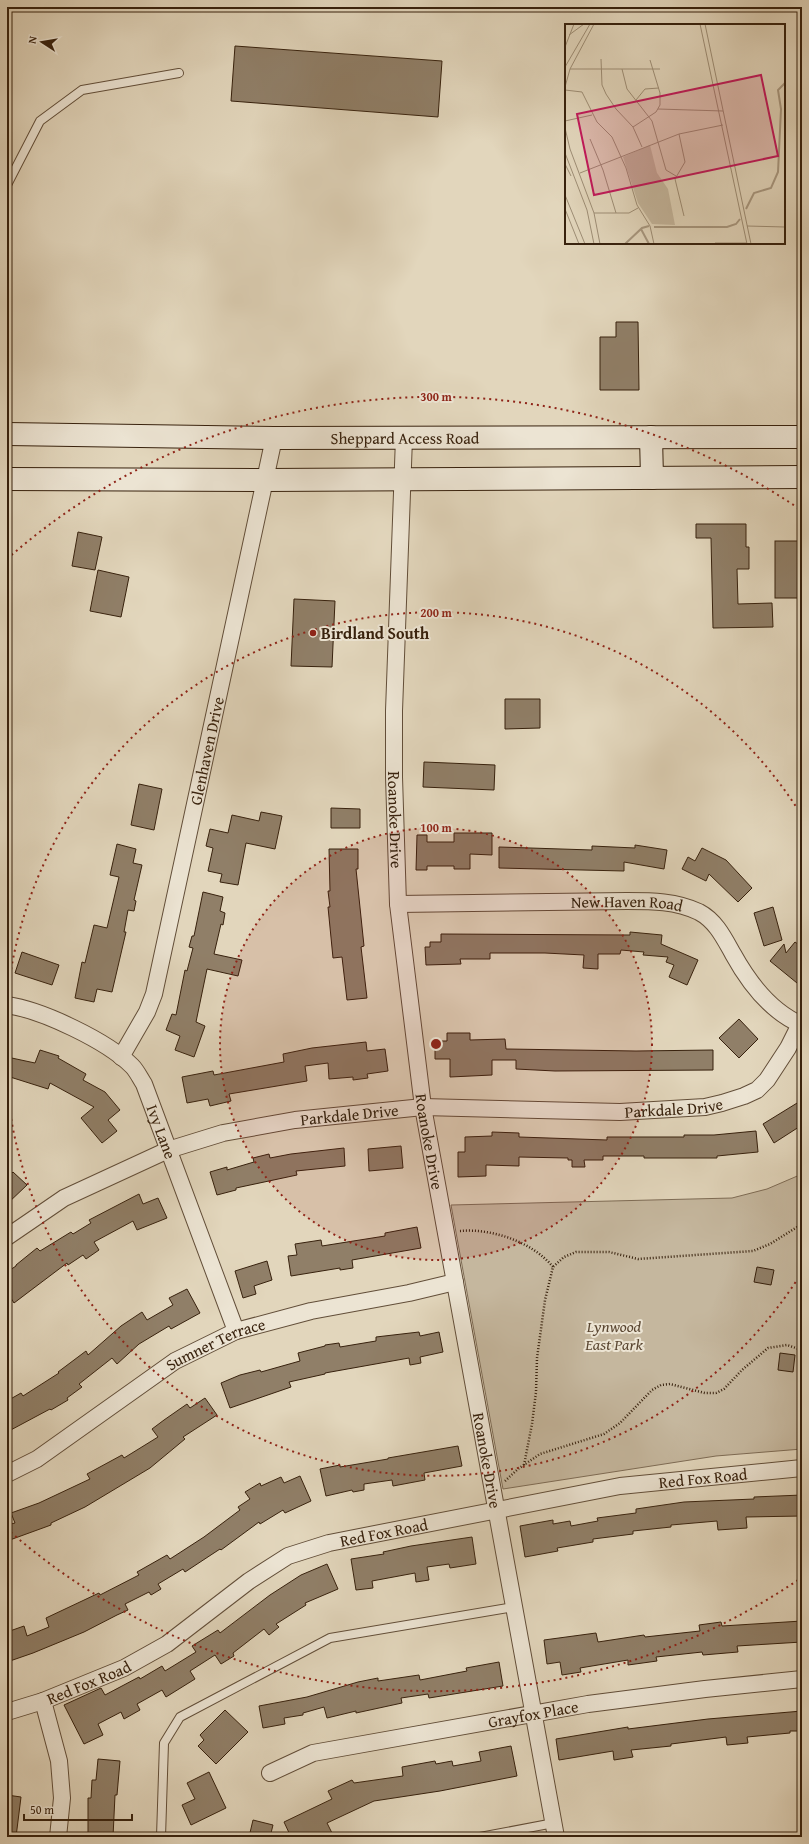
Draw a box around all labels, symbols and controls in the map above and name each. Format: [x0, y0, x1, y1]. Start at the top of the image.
north arrow [22, 22, 62, 62]
inset map [565, 24, 785, 244]
text: N [24, 34, 41, 45]
text: 300 m [420, 388, 453, 405]
street label: Sheppard Access Road [331, 426, 480, 450]
text: 200 m [420, 604, 453, 621]
place label: Birdland South [321, 621, 430, 645]
marker: Birdland South [308, 628, 318, 638]
street label: Glenhaven Drive [183, 694, 230, 807]
street label: Roanoke Drive [382, 771, 409, 869]
text: 100 m [420, 819, 453, 836]
street label: New Haven Road [571, 889, 686, 918]
centre of rings [429, 1037, 443, 1051]
street label: Parkdale Drive [624, 1091, 725, 1124]
street label: Roanoke Drive [409, 1092, 450, 1191]
street label: Parkdale Drive [299, 1098, 400, 1131]
street label: Ivy Lane [141, 1101, 183, 1162]
street label: Sumner Terrace [160, 1312, 268, 1376]
park label: Lynwood East Park [584, 1314, 643, 1356]
street label: Roanoke Drive [467, 1411, 508, 1510]
street label: Red Fox Road [657, 1461, 749, 1494]
street label: Red Fox Road [338, 1512, 430, 1553]
street label: Red Fox Road [43, 1654, 136, 1710]
street label: Grayfox Place [486, 1694, 580, 1734]
scale bar [24, 1796, 132, 1822]
text: 50 m [30, 1801, 54, 1818]

